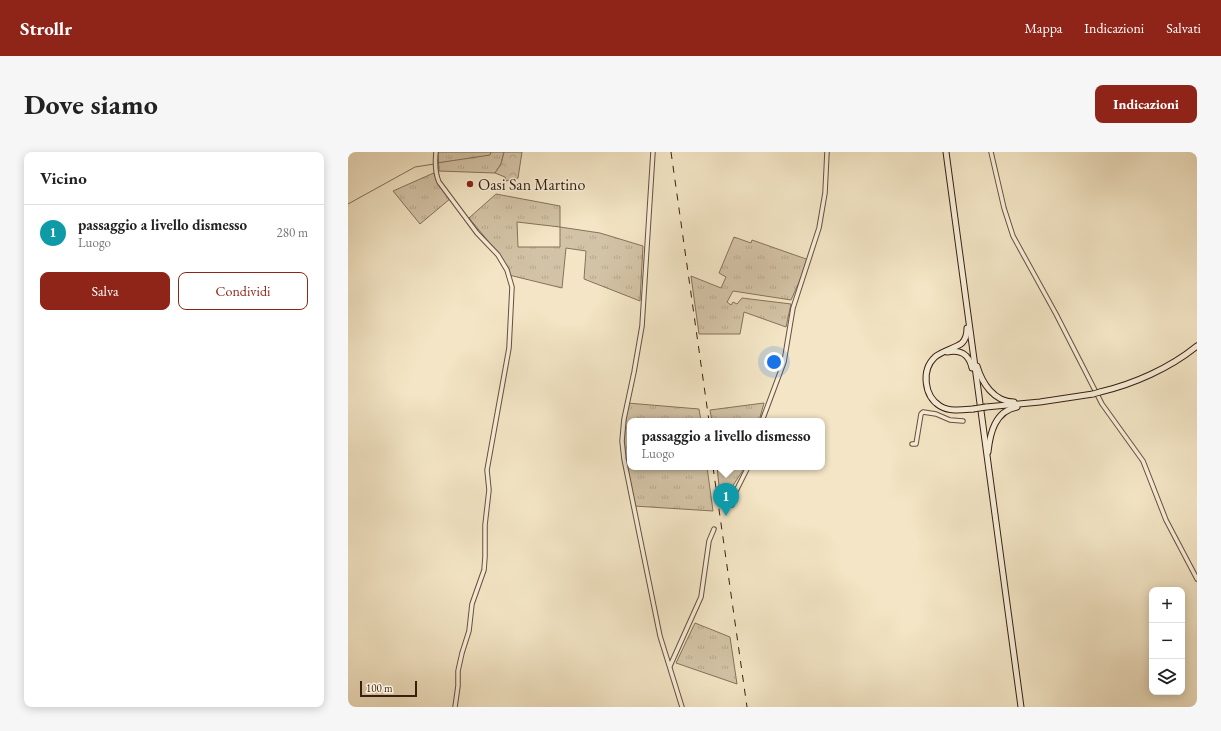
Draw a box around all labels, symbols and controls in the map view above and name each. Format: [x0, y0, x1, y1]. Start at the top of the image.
text: Strollr [20, 16, 72, 41]
text: Mappa [1025, 19, 1062, 37]
text: Indicazioni [1084, 19, 1144, 37]
text: Salvati [1166, 19, 1201, 37]
button: Indicazioni [1095, 85, 1197, 123]
text: Dove siamo [24, 86, 158, 122]
text: Vicino [40, 167, 87, 189]
place label: Oasi San Martino [478, 174, 586, 195]
marker: Oasi San Martino [465, 179, 475, 189]
text: passaggio a livello dismesso [78, 215, 247, 234]
text: 1 [50, 224, 56, 241]
text: 280 m [277, 224, 308, 241]
text: Luogo [78, 234, 111, 251]
button: Salva [40, 272, 170, 310]
button: Condividi [178, 272, 308, 310]
your location [764, 352, 784, 372]
popup [627, 418, 825, 470]
text: passaggio a livello dismesso [642, 426, 810, 445]
text: Luogo [642, 445, 674, 462]
pin: 1 [713, 483, 739, 516]
map controls [1149, 587, 1185, 695]
button: + [1149, 587, 1185, 623]
button: − [1149, 623, 1185, 659]
button: layers [1149, 659, 1185, 695]
scale bar [360, 679, 417, 698]
text: 100 m [366, 681, 393, 695]

